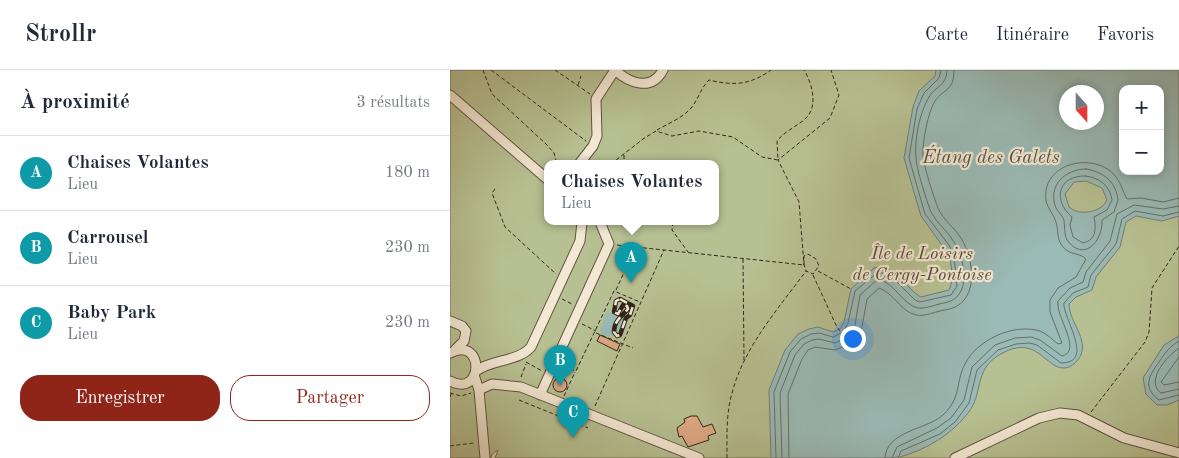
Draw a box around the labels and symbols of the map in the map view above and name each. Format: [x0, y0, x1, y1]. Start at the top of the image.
north arrow [1059, 85, 1104, 130]
water label: Étang des Galets [921, 144, 1060, 168]
pin: A [615, 242, 647, 283]
park label: Île de Loisirs de Cergy-Pontoise [852, 243, 992, 284]
your location [840, 326, 866, 352]
pin: B [544, 345, 576, 386]
pin: C [557, 397, 589, 438]

